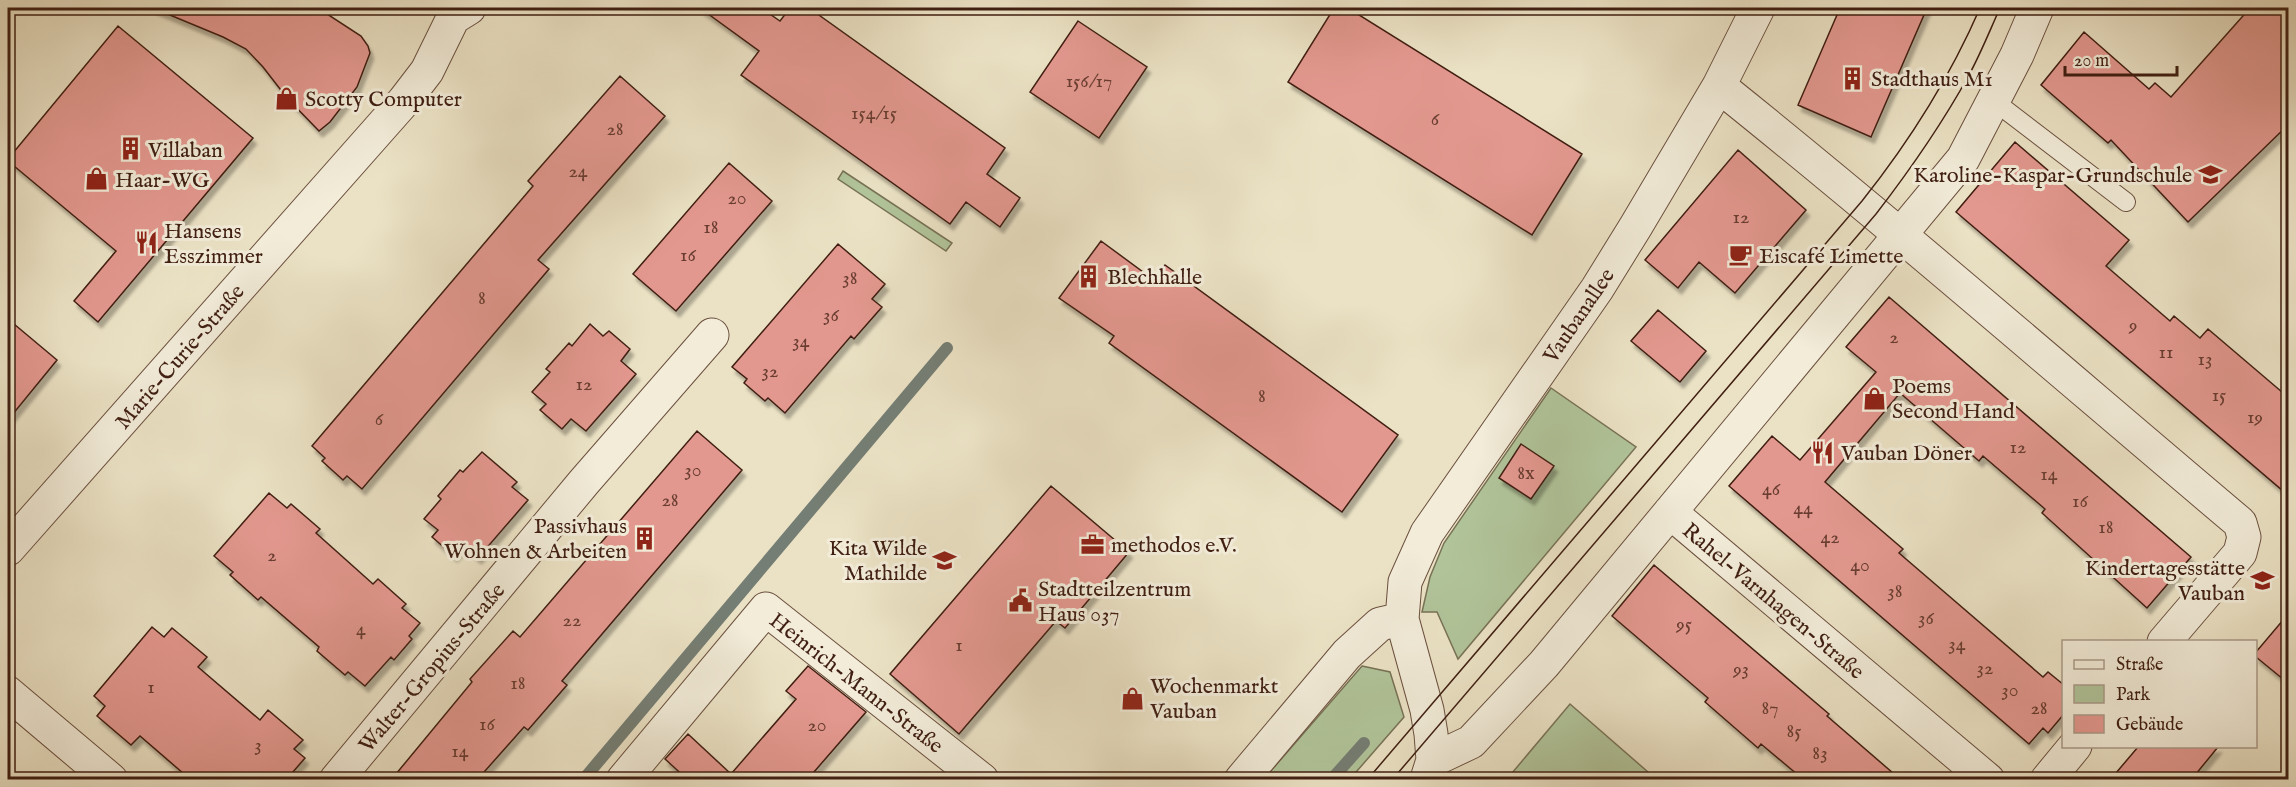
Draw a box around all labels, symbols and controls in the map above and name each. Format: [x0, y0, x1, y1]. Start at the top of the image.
scale bar [2065, 39, 2178, 77]
text: 20 m [2074, 50, 2109, 73]
building icon: Stadthaus M1 [1840, 65, 1866, 91]
place label: Stadthaus M1 [1871, 66, 1993, 94]
house number: 156/17 [1066, 69, 1112, 94]
shop icon: Scotty Computer [274, 85, 300, 111]
place label: Scotty Computer [305, 86, 462, 114]
house number: 154/15 [851, 101, 897, 126]
house number: 6 [1431, 107, 1440, 132]
house number: 28 [606, 117, 624, 142]
building icon: Villaban [117, 136, 143, 162]
place label: Villaban [147, 137, 223, 165]
house number: 24 [568, 159, 588, 184]
school or university icon: Karoline-Kaspar-Grundschule [2197, 161, 2223, 187]
place label: Karoline-Kaspar-Grundschule [1913, 162, 2192, 190]
shop icon: Haar-WG [84, 166, 110, 192]
place label: Haar-WG [115, 167, 210, 195]
house number: 20 [727, 186, 747, 211]
house number: 12 [1733, 205, 1749, 230]
house number: 18 [703, 215, 719, 240]
place label: Hansens Esszimmer [164, 218, 263, 271]
restaurant icon: Hansens Esszimmer [133, 230, 159, 256]
cafe icon: Eiscafé Limette [1728, 242, 1754, 268]
house number: 16 [680, 243, 697, 268]
place label: Eiscafé Limette [1759, 243, 1903, 271]
building icon: Blechhalle [1076, 263, 1102, 289]
street label: Vaubanallee [1537, 263, 1622, 370]
place label: Blechhalle [1107, 264, 1202, 292]
house number: 38 [842, 266, 858, 291]
street label: Marie-Curie-Straße [110, 279, 251, 436]
house number: 8 [478, 286, 486, 311]
house number: 36 [823, 303, 840, 328]
house number: 9 [2128, 313, 2137, 338]
house number: 2 [1889, 325, 1899, 350]
house number: 34 [792, 329, 810, 354]
house number: 11 [2159, 340, 2173, 365]
house number: 13 [2198, 347, 2212, 372]
house number: 32 [762, 359, 778, 384]
house number: 12 [576, 372, 592, 397]
place label: Poems Second Hand [1892, 373, 2015, 426]
house number: 15 [2212, 383, 2226, 408]
house number: 8 [1258, 384, 1266, 409]
shop icon: Poems Second Hand [1861, 385, 1887, 411]
house number: 19 [2247, 405, 2263, 430]
house number: 6 [375, 407, 384, 432]
house number: 12 [2010, 435, 2026, 460]
restaurant icon: Vauban Döner [1810, 439, 1836, 465]
place label: Vauban Döner [1840, 440, 1972, 468]
house number: 30 [684, 458, 702, 483]
house number: 8x [1517, 461, 1535, 486]
house number: 14 [2040, 462, 2058, 487]
house number: 46 [1762, 477, 1781, 502]
house number: 28 [661, 488, 679, 513]
house number: 16 [2072, 489, 2089, 514]
house number: 44 [1793, 496, 1813, 521]
place label: Passivhaus Wohnen & Arbeiten [444, 513, 627, 566]
house number: 18 [2098, 515, 2114, 540]
street label: Rahel-Varnhagen-Straße [1676, 517, 1870, 686]
building icon: Passivhaus Wohnen & Arbeiten [632, 525, 658, 551]
house number: 42 [1820, 525, 1840, 550]
office icon: methodos e.V. [1080, 531, 1106, 557]
place label: methodos e.V. [1111, 532, 1237, 560]
place label: Kita Wilde Mathilde [829, 535, 927, 588]
house number: 2 [267, 543, 277, 568]
school or university icon: Kita Wilde Mathilde [932, 547, 958, 573]
house number: 40 [1850, 553, 1870, 578]
place label: Kindertagesstätte Vauban [2085, 555, 2245, 608]
school or university icon: Kindertagesstätte Vauban [2250, 567, 2276, 593]
place label: Stadtteilzentrum Haus 037 [1038, 576, 1191, 629]
street label: Walter-Gropius-Straße [353, 578, 512, 759]
house number: 38 [1887, 579, 1903, 604]
public building icon: Stadtteilzentrum Haus 037 [1007, 588, 1033, 614]
house number: 36 [1918, 606, 1935, 631]
street label: Heinrich-Mann-Straße [763, 607, 948, 760]
house number: 22 [563, 608, 581, 633]
house number: 95 [1675, 612, 1692, 637]
house number: 4 [356, 617, 366, 642]
house number: 34 [1948, 632, 1966, 657]
house number: 1 [955, 633, 963, 658]
legend [2062, 640, 2257, 748]
text: Straße [2116, 654, 2163, 677]
house number: 32 [1977, 656, 1993, 681]
house number: 93 [1732, 657, 1749, 682]
house number: 18 [510, 671, 526, 696]
place label: Wochenmarkt Vauban [1149, 673, 1279, 726]
house number: 1 [147, 675, 155, 700]
house number: 30 [2001, 678, 2019, 703]
text: Park [2116, 684, 2151, 707]
shop icon: Wochenmarkt Vauban [1119, 685, 1145, 711]
house number: 87 [1761, 696, 1779, 721]
house number: 28 [2030, 696, 2048, 721]
house number: 16 [479, 712, 496, 737]
house number: 20 [807, 713, 827, 738]
text: Gebäude [2116, 714, 2183, 737]
house number: 85 [1786, 719, 1802, 744]
house number: 3 [254, 733, 262, 758]
house number: 14 [451, 739, 469, 764]
house number: 83 [1812, 741, 1828, 766]

